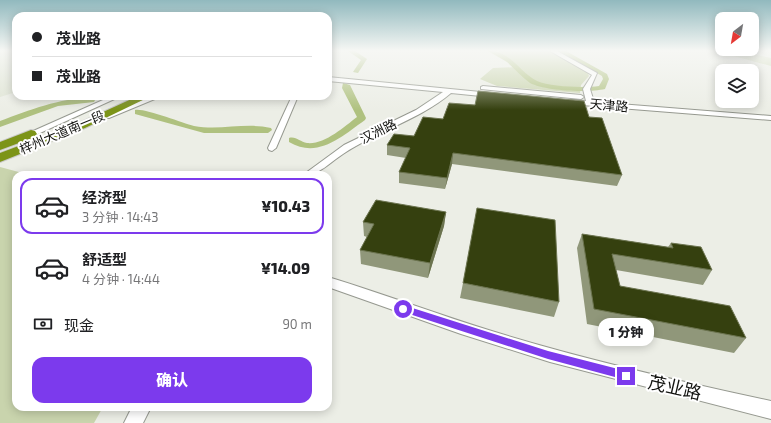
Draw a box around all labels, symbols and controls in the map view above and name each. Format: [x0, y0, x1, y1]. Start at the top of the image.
north arrow [715, 12, 759, 56]
map controls [715, 12, 759, 108]
text: 茂业路 [56, 29, 101, 47]
button: layers [715, 64, 759, 108]
text: 茂业路 [56, 67, 101, 85]
street label: 天津路 [589, 95, 629, 115]
street label: 梓州大道南一段 [17, 107, 107, 157]
street label: 汉洲路 [357, 115, 399, 147]
icon: car [34, 188, 70, 224]
text: 经济型 [82, 188, 127, 206]
text: ¥10.43 [261, 197, 310, 215]
text: 3 分钟 · 14:43 [82, 209, 158, 225]
icon: car [34, 250, 70, 286]
text: 舒适型 [82, 250, 127, 268]
text: ¥14.09 [261, 259, 310, 277]
text: 4 分钟 · 14:44 [82, 271, 160, 287]
route start [394, 300, 412, 318]
icon: cash [32, 313, 54, 335]
text: 现金 [64, 316, 94, 334]
text: 90 m [282, 316, 312, 332]
callout: 1 分钟 [598, 318, 654, 346]
text: 1 分钟 [609, 324, 643, 340]
button: 确认 [32, 357, 312, 403]
route end [617, 367, 635, 385]
street label: 茂业路 [646, 370, 704, 404]

